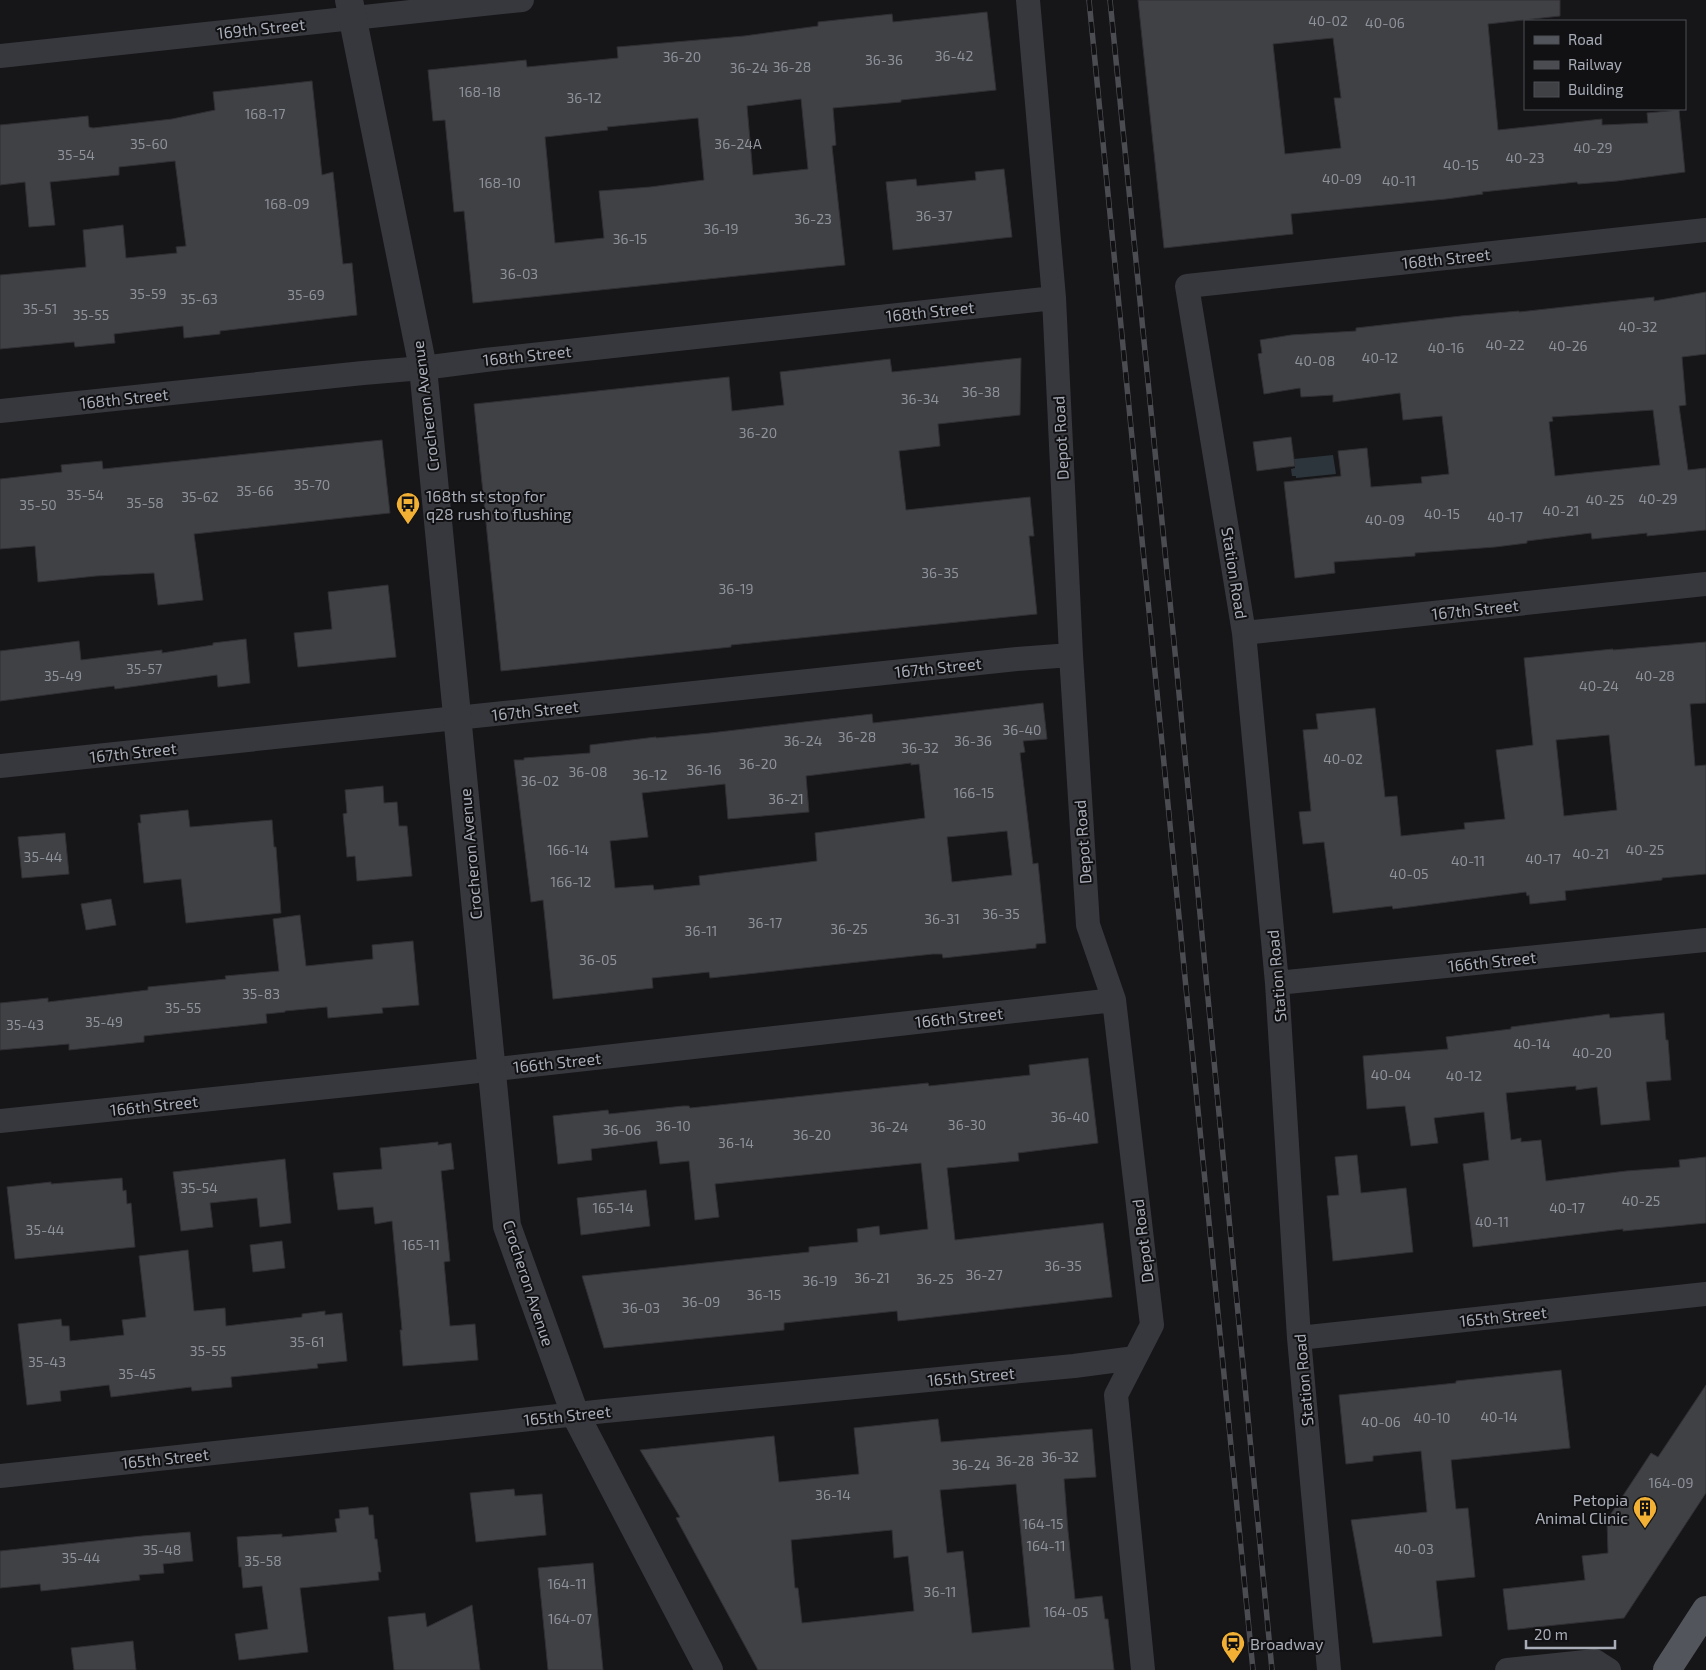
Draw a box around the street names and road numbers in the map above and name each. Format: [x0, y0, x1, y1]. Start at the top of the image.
street label: 169th Street [216, 14, 306, 42]
street label: 168th Street [1401, 244, 1491, 272]
street label: 168th Street [885, 297, 975, 325]
street label: Crocheron Avenue [408, 340, 442, 472]
street label: 168th Street [482, 341, 572, 369]
street label: 168th Street [79, 384, 169, 412]
street label: Depot Road [1048, 396, 1072, 480]
street label: Station Road [1218, 526, 1252, 620]
street label: 167th Street [1431, 595, 1519, 623]
street label: 167th Street [894, 653, 982, 681]
street label: 167th Street [491, 696, 579, 724]
street label: 167th Street [89, 738, 177, 766]
street label: Crocheron Avenue [455, 788, 485, 920]
street label: Depot Road [1070, 799, 1094, 885]
street label: Station Road [1262, 929, 1290, 1023]
street label: 166th Street [1447, 947, 1537, 975]
street label: 166th Street [914, 1003, 1004, 1031]
street label: 166th Street [512, 1048, 602, 1076]
street label: 166th Street [109, 1091, 199, 1119]
street label: Depot Road [1127, 1198, 1157, 1284]
street label: Crocheron Avenue [500, 1218, 558, 1348]
street label: 165th Street [1458, 1302, 1548, 1330]
street label: Station Road [1289, 1333, 1317, 1427]
street label: 165th Street [927, 1363, 1015, 1389]
street label: 165th Street [522, 1401, 612, 1429]
street label: 165th Street [120, 1444, 210, 1472]

